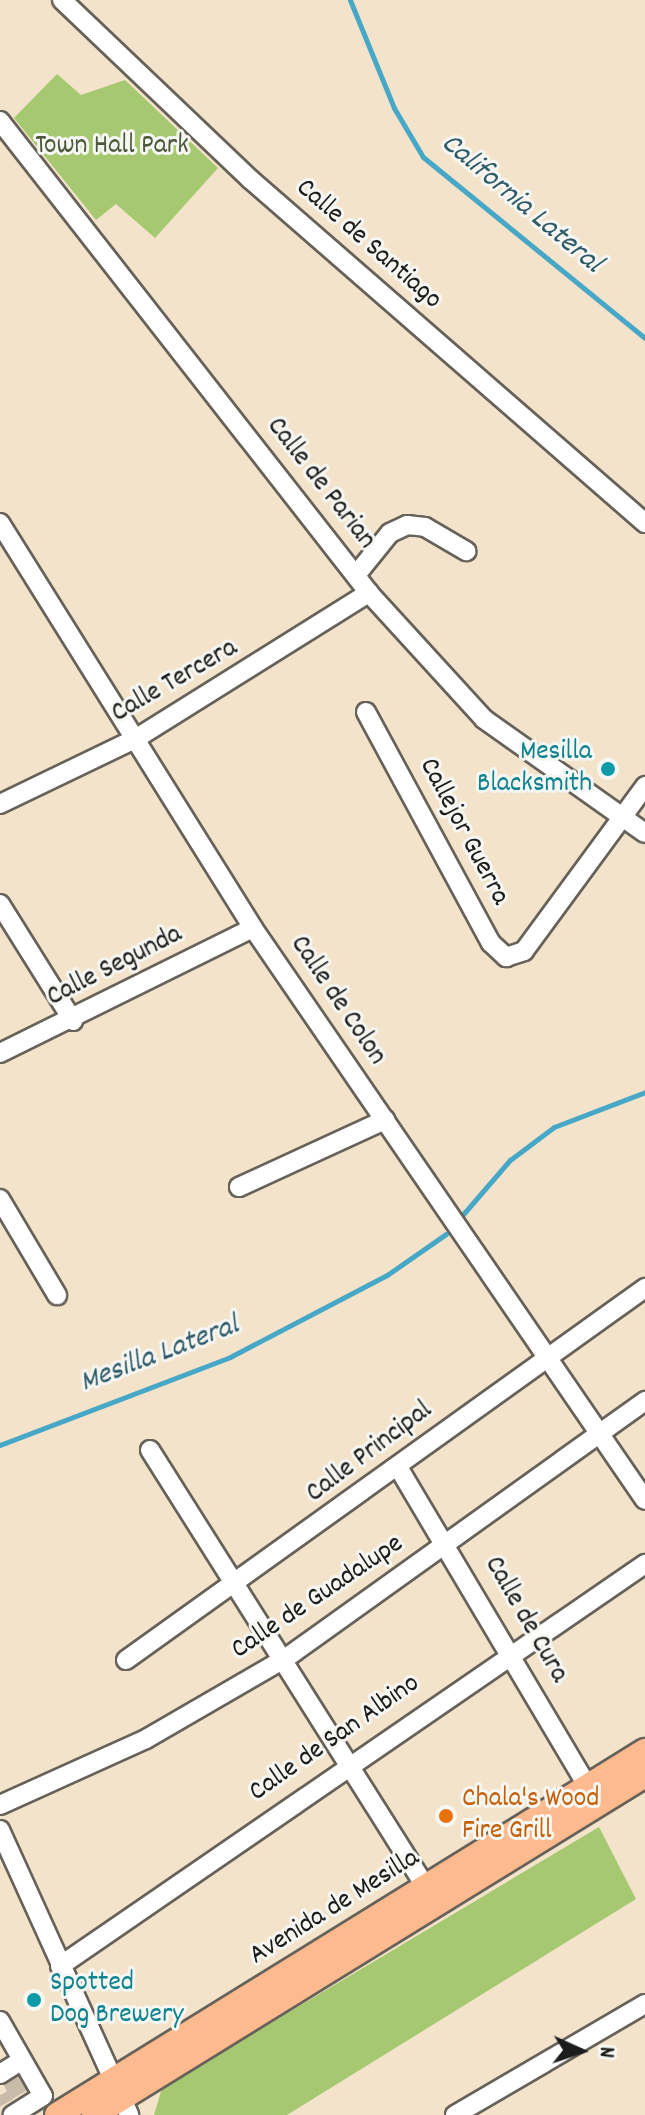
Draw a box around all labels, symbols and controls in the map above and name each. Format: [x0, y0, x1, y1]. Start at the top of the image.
water label: California Lateral [432, 127, 608, 283]
park label: Town Hall Park [35, 130, 189, 164]
street label: Calle de Santiago [288, 172, 448, 318]
street label: Calle de Parian [258, 411, 382, 557]
street label: Calle Tercera [106, 632, 244, 732]
place label: Mesilla Blacksmith [477, 736, 592, 802]
street label: Callejor Guerra [410, 753, 516, 911]
marker: Mesilla Blacksmith [599, 760, 617, 778]
street label: Calle Segunda [42, 919, 188, 1015]
street label: Calle de Colon [281, 930, 393, 1072]
water label: Mesilla Lateral [76, 1309, 244, 1403]
street label: Calle Principal [300, 1395, 440, 1511]
street label: Calle de Guadalupe [226, 1528, 410, 1668]
street label: Calle de Cura [475, 1551, 575, 1689]
street label: Calle de San Albino [243, 1668, 427, 1810]
place label: Chala's Wood Fire Grill [462, 1783, 599, 1849]
marker: Chala's Wood Fire Grill [437, 1807, 455, 1825]
street label: Avenida de Mesilla [244, 1842, 426, 1974]
place label: Spotted Dog Brewery [50, 1967, 184, 2033]
marker: Spotted Dog Brewery [25, 1991, 43, 2009]
north arrow [541, 2011, 621, 2091]
text: N [590, 2046, 621, 2059]

